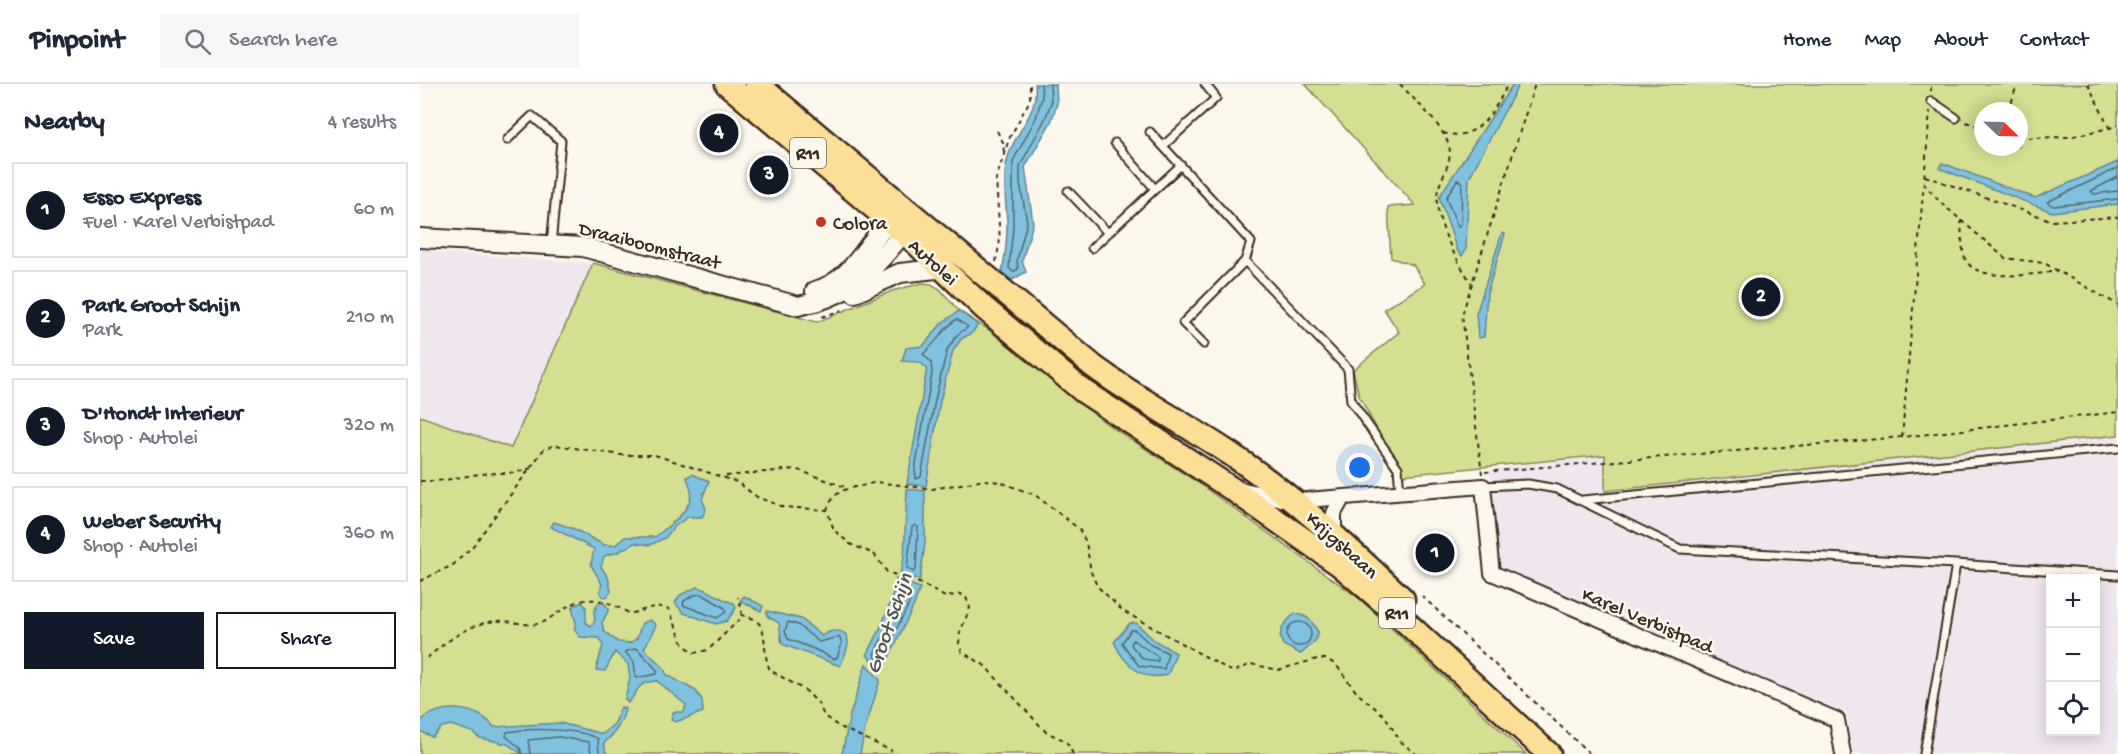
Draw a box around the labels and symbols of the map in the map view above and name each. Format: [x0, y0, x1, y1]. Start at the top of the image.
north arrow [1974, 102, 2028, 156]
pin: 4 [700, 110, 738, 156]
road number: R11 [790, 138, 826, 168]
pin: 3 [750, 152, 788, 197]
place label: Colora [833, 214, 888, 237]
marker: Colora [814, 215, 828, 229]
street label: Draaiboomstraat [574, 218, 724, 277]
street label: Autolei [902, 235, 961, 292]
pin: 2 [1742, 274, 1780, 320]
your location [1345, 453, 1374, 482]
street label: Krijgsbaan [1300, 508, 1382, 585]
pin: 1 [1416, 530, 1454, 576]
water label: Groot Schijn [862, 570, 921, 678]
street label: Karel Verbistpad [1578, 584, 1718, 661]
road number: R11 [1379, 598, 1415, 628]

